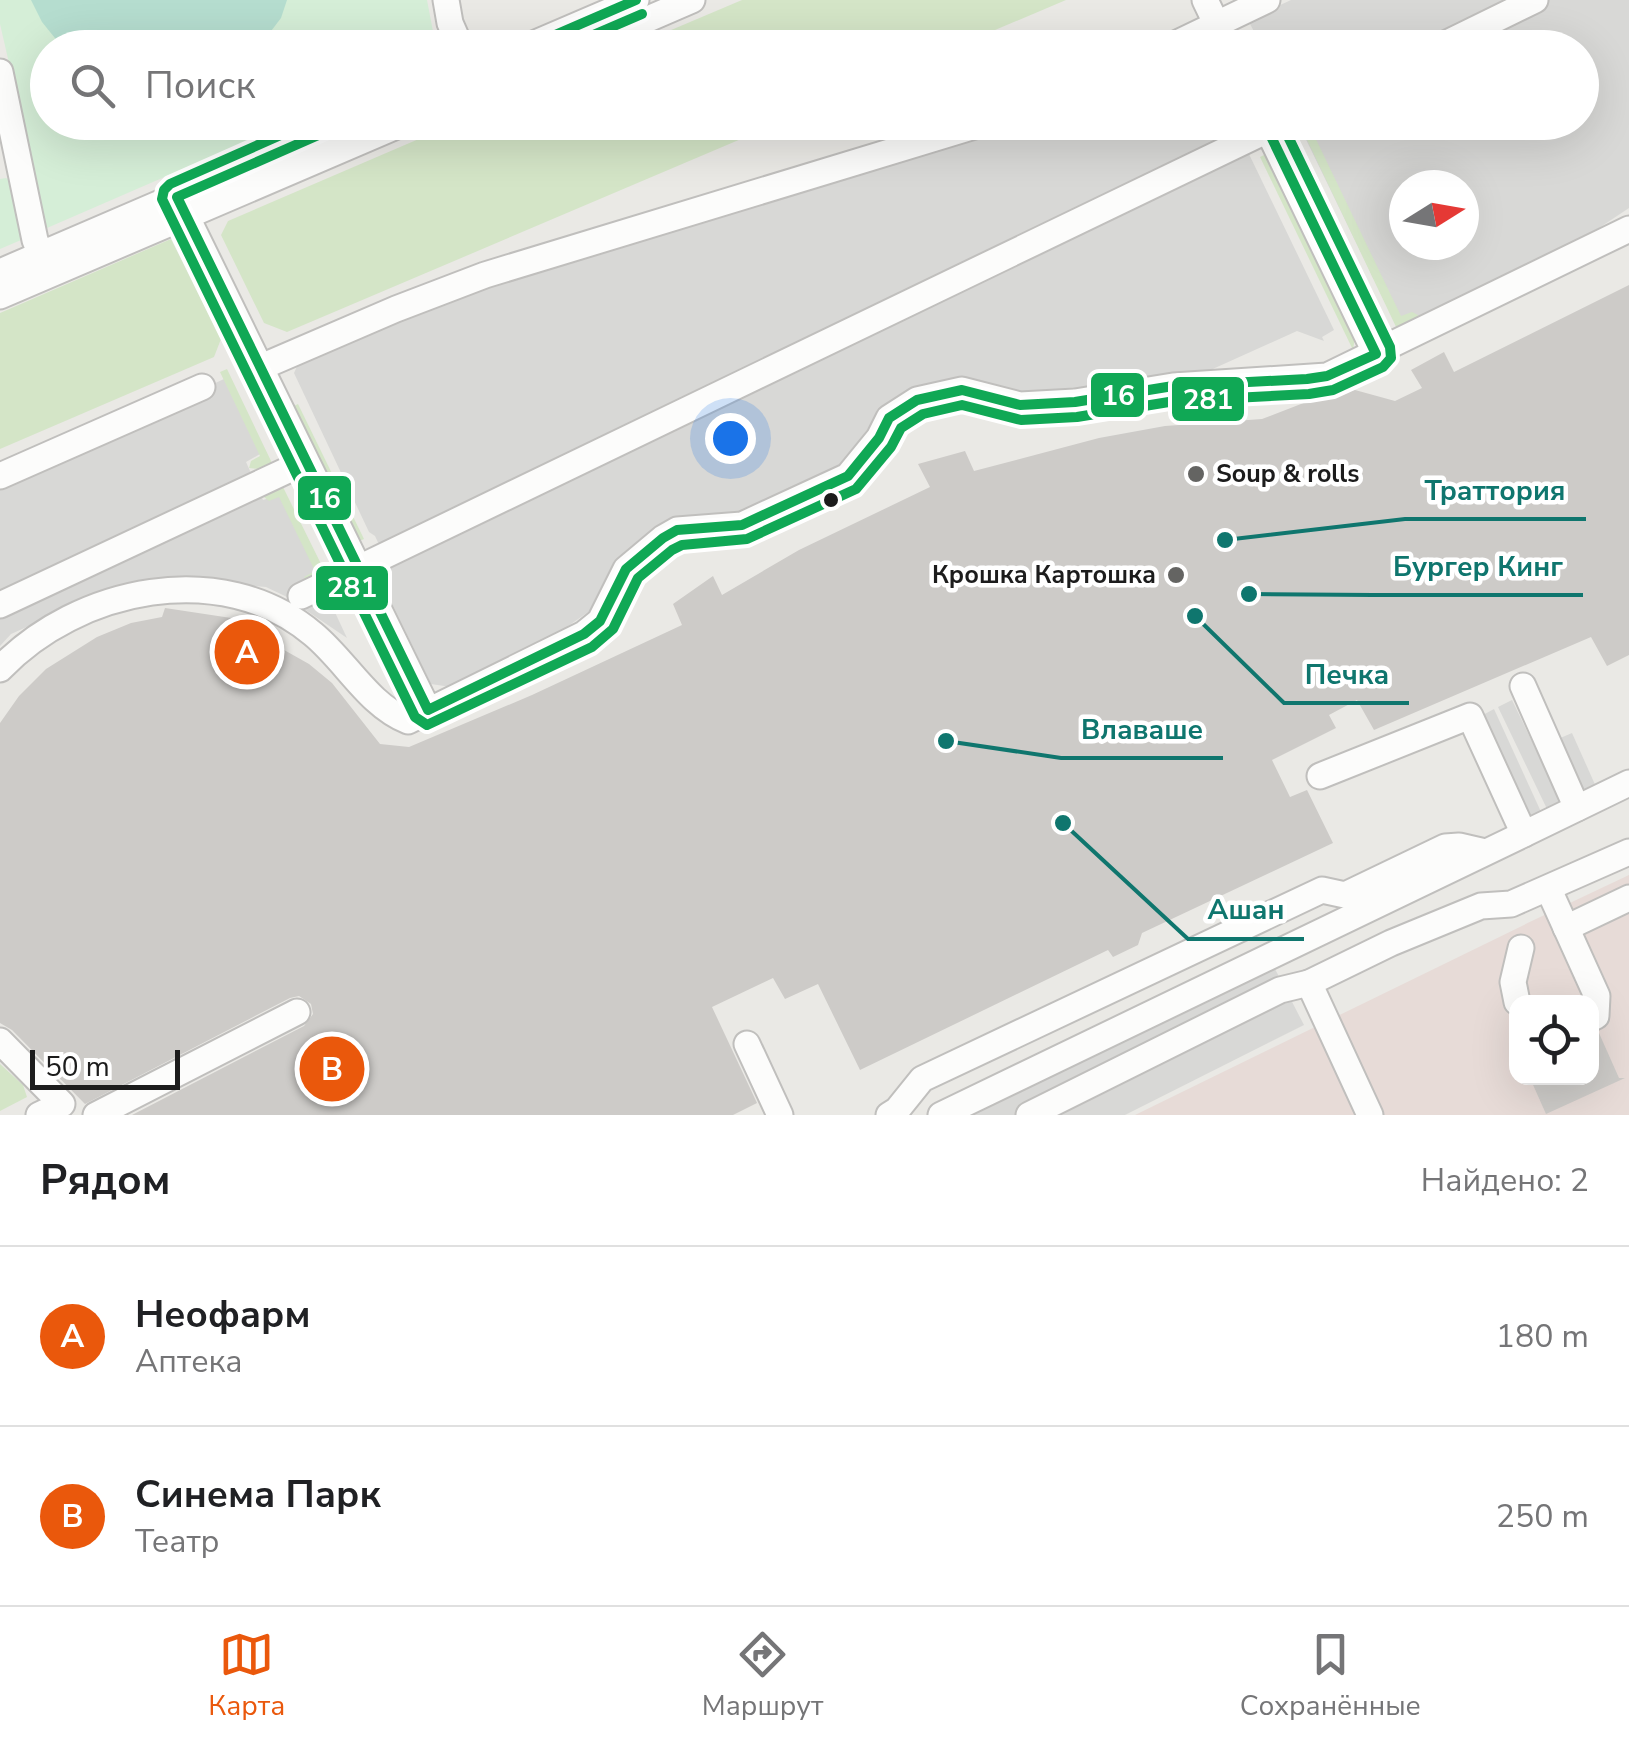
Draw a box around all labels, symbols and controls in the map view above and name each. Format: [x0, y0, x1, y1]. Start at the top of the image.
search box [30, 30, 1599, 140]
icon: search [65, 58, 120, 113]
text: Поиск [145, 60, 255, 111]
north arrow [1389, 170, 1479, 260]
line badge: 16 [1089, 371, 1146, 419]
line badge: 281 [1170, 375, 1246, 423]
text: 16 [1101, 377, 1135, 415]
text: 281 [1183, 381, 1233, 419]
your location [705, 413, 756, 464]
place label: Soup & rolls [1216, 457, 1359, 491]
callout: Траттория [1405, 461, 1586, 519]
marker: Soup & rolls [1185, 463, 1207, 485]
text: Траттория [1424, 472, 1566, 510]
line badge: 16 [296, 474, 353, 522]
text: 16 [307, 480, 341, 518]
unlabelled marker [821, 490, 841, 510]
callout: Бургер Кинг [1373, 537, 1583, 595]
text: Бургер Кинг [1393, 548, 1563, 586]
place label: Крошка Картошка [932, 558, 1156, 592]
line badge: 281 [314, 564, 390, 612]
marker: Крошка Картошка [1165, 564, 1187, 586]
text: 281 [327, 569, 377, 607]
pin: A [214, 614, 280, 690]
callout: Печка [1284, 645, 1409, 703]
text: Печка [1305, 656, 1389, 694]
callout: Влаваше [1061, 700, 1223, 758]
text: Влаваше [1081, 711, 1203, 749]
callout: Ашан [1188, 881, 1304, 939]
text: Ашан [1208, 891, 1284, 929]
map controls [1509, 995, 1599, 1085]
button: locate [1509, 995, 1599, 1085]
pin: B [300, 1032, 364, 1106]
scale bar [30, 1045, 180, 1090]
text: 50 m [45, 1048, 110, 1086]
text: Рядом [40, 1152, 170, 1209]
text: Найдено: 2 [1421, 1159, 1589, 1202]
text: Неофарм [135, 1289, 310, 1340]
text: A [61, 1315, 84, 1358]
text: 180 m [1496, 1315, 1589, 1358]
text: Аптека [135, 1340, 243, 1383]
text: Синема Парк [135, 1469, 381, 1520]
text: B [61, 1495, 84, 1538]
text: 250 m [1496, 1495, 1589, 1538]
text: Театр [135, 1520, 220, 1563]
tab: Карта [208, 1627, 285, 1725]
tab: Маршрут [702, 1627, 823, 1725]
tab: Сохранённые [1240, 1627, 1421, 1725]

